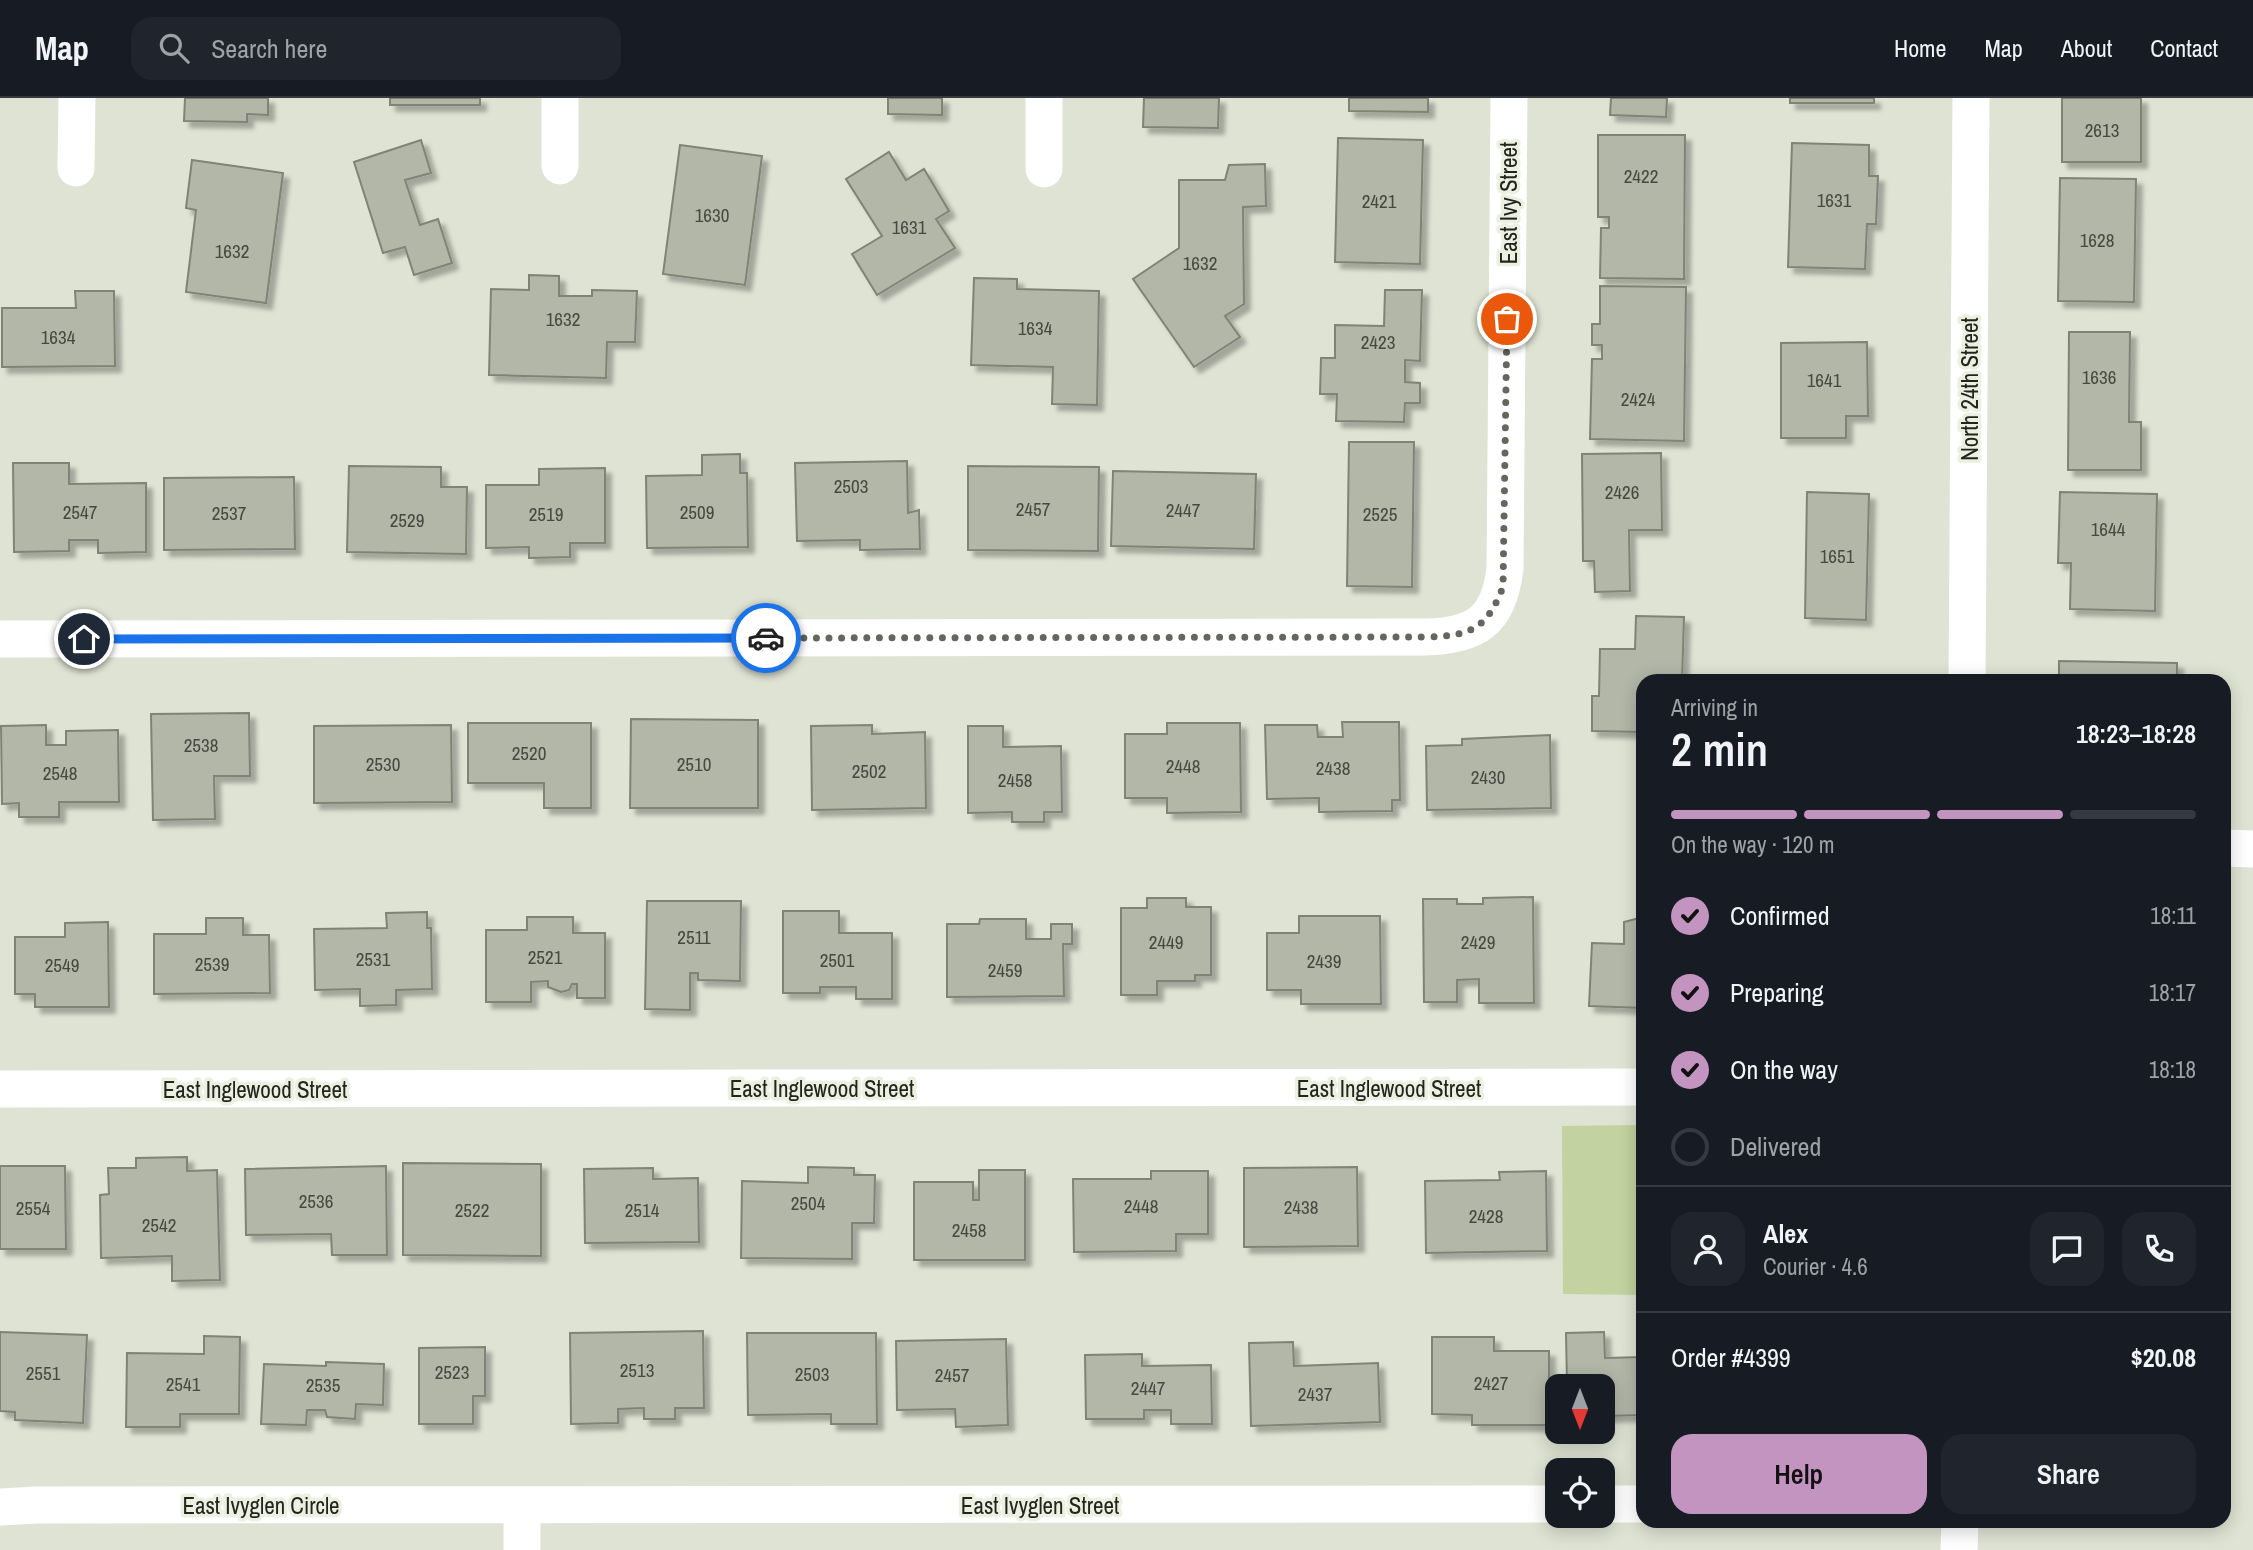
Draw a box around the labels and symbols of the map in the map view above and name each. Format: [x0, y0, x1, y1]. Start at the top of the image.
house number: 2613 [2085, 117, 2119, 143]
street label: East Ivy Street [1493, 142, 1524, 264]
house number: 2422 [1624, 163, 1658, 189]
house number: 1631 [1817, 187, 1852, 213]
house number: 2421 [1362, 188, 1397, 214]
house number: 1630 [695, 202, 729, 228]
house number: 1631 [892, 214, 927, 240]
house number: 1628 [2080, 227, 2114, 253]
house number: 1632 [215, 238, 249, 264]
house number: 1632 [1183, 250, 1217, 276]
pin [1477, 289, 1537, 349]
house number: 1632 [546, 306, 580, 332]
house number: 1634 [1018, 315, 1053, 341]
street label: North 24th Street [1954, 317, 1985, 461]
house number: 1634 [41, 324, 76, 350]
house number: 2423 [1361, 329, 1395, 355]
house number: 1636 [2082, 364, 2116, 390]
house number: 1641 [1807, 367, 1842, 393]
house number: 2424 [1621, 386, 1656, 412]
house number: 2503 [834, 473, 868, 499]
house number: 2426 [1605, 479, 1639, 505]
house number: 2457 [1016, 496, 1051, 522]
house number: 2447 [1166, 497, 1201, 523]
house number: 2547 [63, 499, 98, 525]
house number: 2509 [680, 499, 714, 525]
house number: 2537 [212, 500, 247, 526]
house number: 2519 [529, 501, 563, 527]
house number: 2525 [1363, 501, 1398, 527]
house number: 2529 [390, 507, 424, 533]
house number: 1644 [2091, 516, 2126, 542]
house number: 1651 [1820, 543, 1855, 569]
courier [731, 603, 801, 673]
pin [54, 609, 114, 669]
house number: 2538 [184, 732, 218, 758]
house number: 2520 [512, 740, 546, 766]
house number: 2530 [366, 751, 400, 777]
house number: 2510 [677, 751, 711, 777]
house number: 2448 [1166, 753, 1200, 779]
house number: 2438 [1316, 755, 1350, 781]
house number: 2502 [852, 758, 886, 784]
house number: 2548 [43, 760, 77, 786]
house number: 2430 [1471, 764, 1505, 790]
house number: 2458 [998, 767, 1032, 793]
house number: 2511 [677, 924, 711, 950]
house number: 2449 [1149, 929, 1183, 955]
house number: 2429 [1461, 929, 1495, 955]
house number: 2521 [528, 944, 563, 970]
house number: 2531 [356, 946, 391, 972]
house number: 2501 [820, 947, 855, 973]
house number: 2439 [1307, 948, 1341, 974]
house number: 2539 [195, 951, 229, 977]
house number: 2549 [45, 952, 79, 978]
house number: 2459 [988, 957, 1022, 983]
street label: East Inglewood Street [730, 1073, 914, 1104]
street label: East Inglewood Street [1297, 1073, 1481, 1104]
street label: East Inglewood Street [163, 1074, 347, 1105]
house number: 2536 [299, 1188, 333, 1214]
house number: 2504 [791, 1190, 826, 1216]
house number: 2448 [1124, 1193, 1158, 1219]
house number: 2438 [1284, 1194, 1318, 1220]
house number: 2554 [16, 1195, 51, 1221]
house number: 2522 [455, 1197, 489, 1223]
house number: 2514 [625, 1197, 660, 1223]
house number: 2428 [1469, 1203, 1503, 1229]
house number: 2542 [142, 1212, 176, 1238]
house number: 2458 [952, 1217, 986, 1243]
house number: 2513 [620, 1357, 654, 1383]
house number: 2523 [435, 1359, 469, 1385]
house number: 2551 [26, 1360, 61, 1386]
house number: 2503 [795, 1361, 829, 1387]
house number: 2457 [935, 1362, 970, 1388]
house number: 2427 [1474, 1370, 1509, 1396]
house number: 2541 [166, 1371, 201, 1397]
house number: 2535 [306, 1372, 341, 1398]
north arrow [1545, 1374, 1615, 1444]
house number: 2447 [1131, 1375, 1166, 1401]
house number: 2437 [1298, 1381, 1333, 1407]
street label: East Ivyglen Circle [182, 1490, 340, 1521]
street label: East Ivyglen Street [961, 1490, 1119, 1521]

